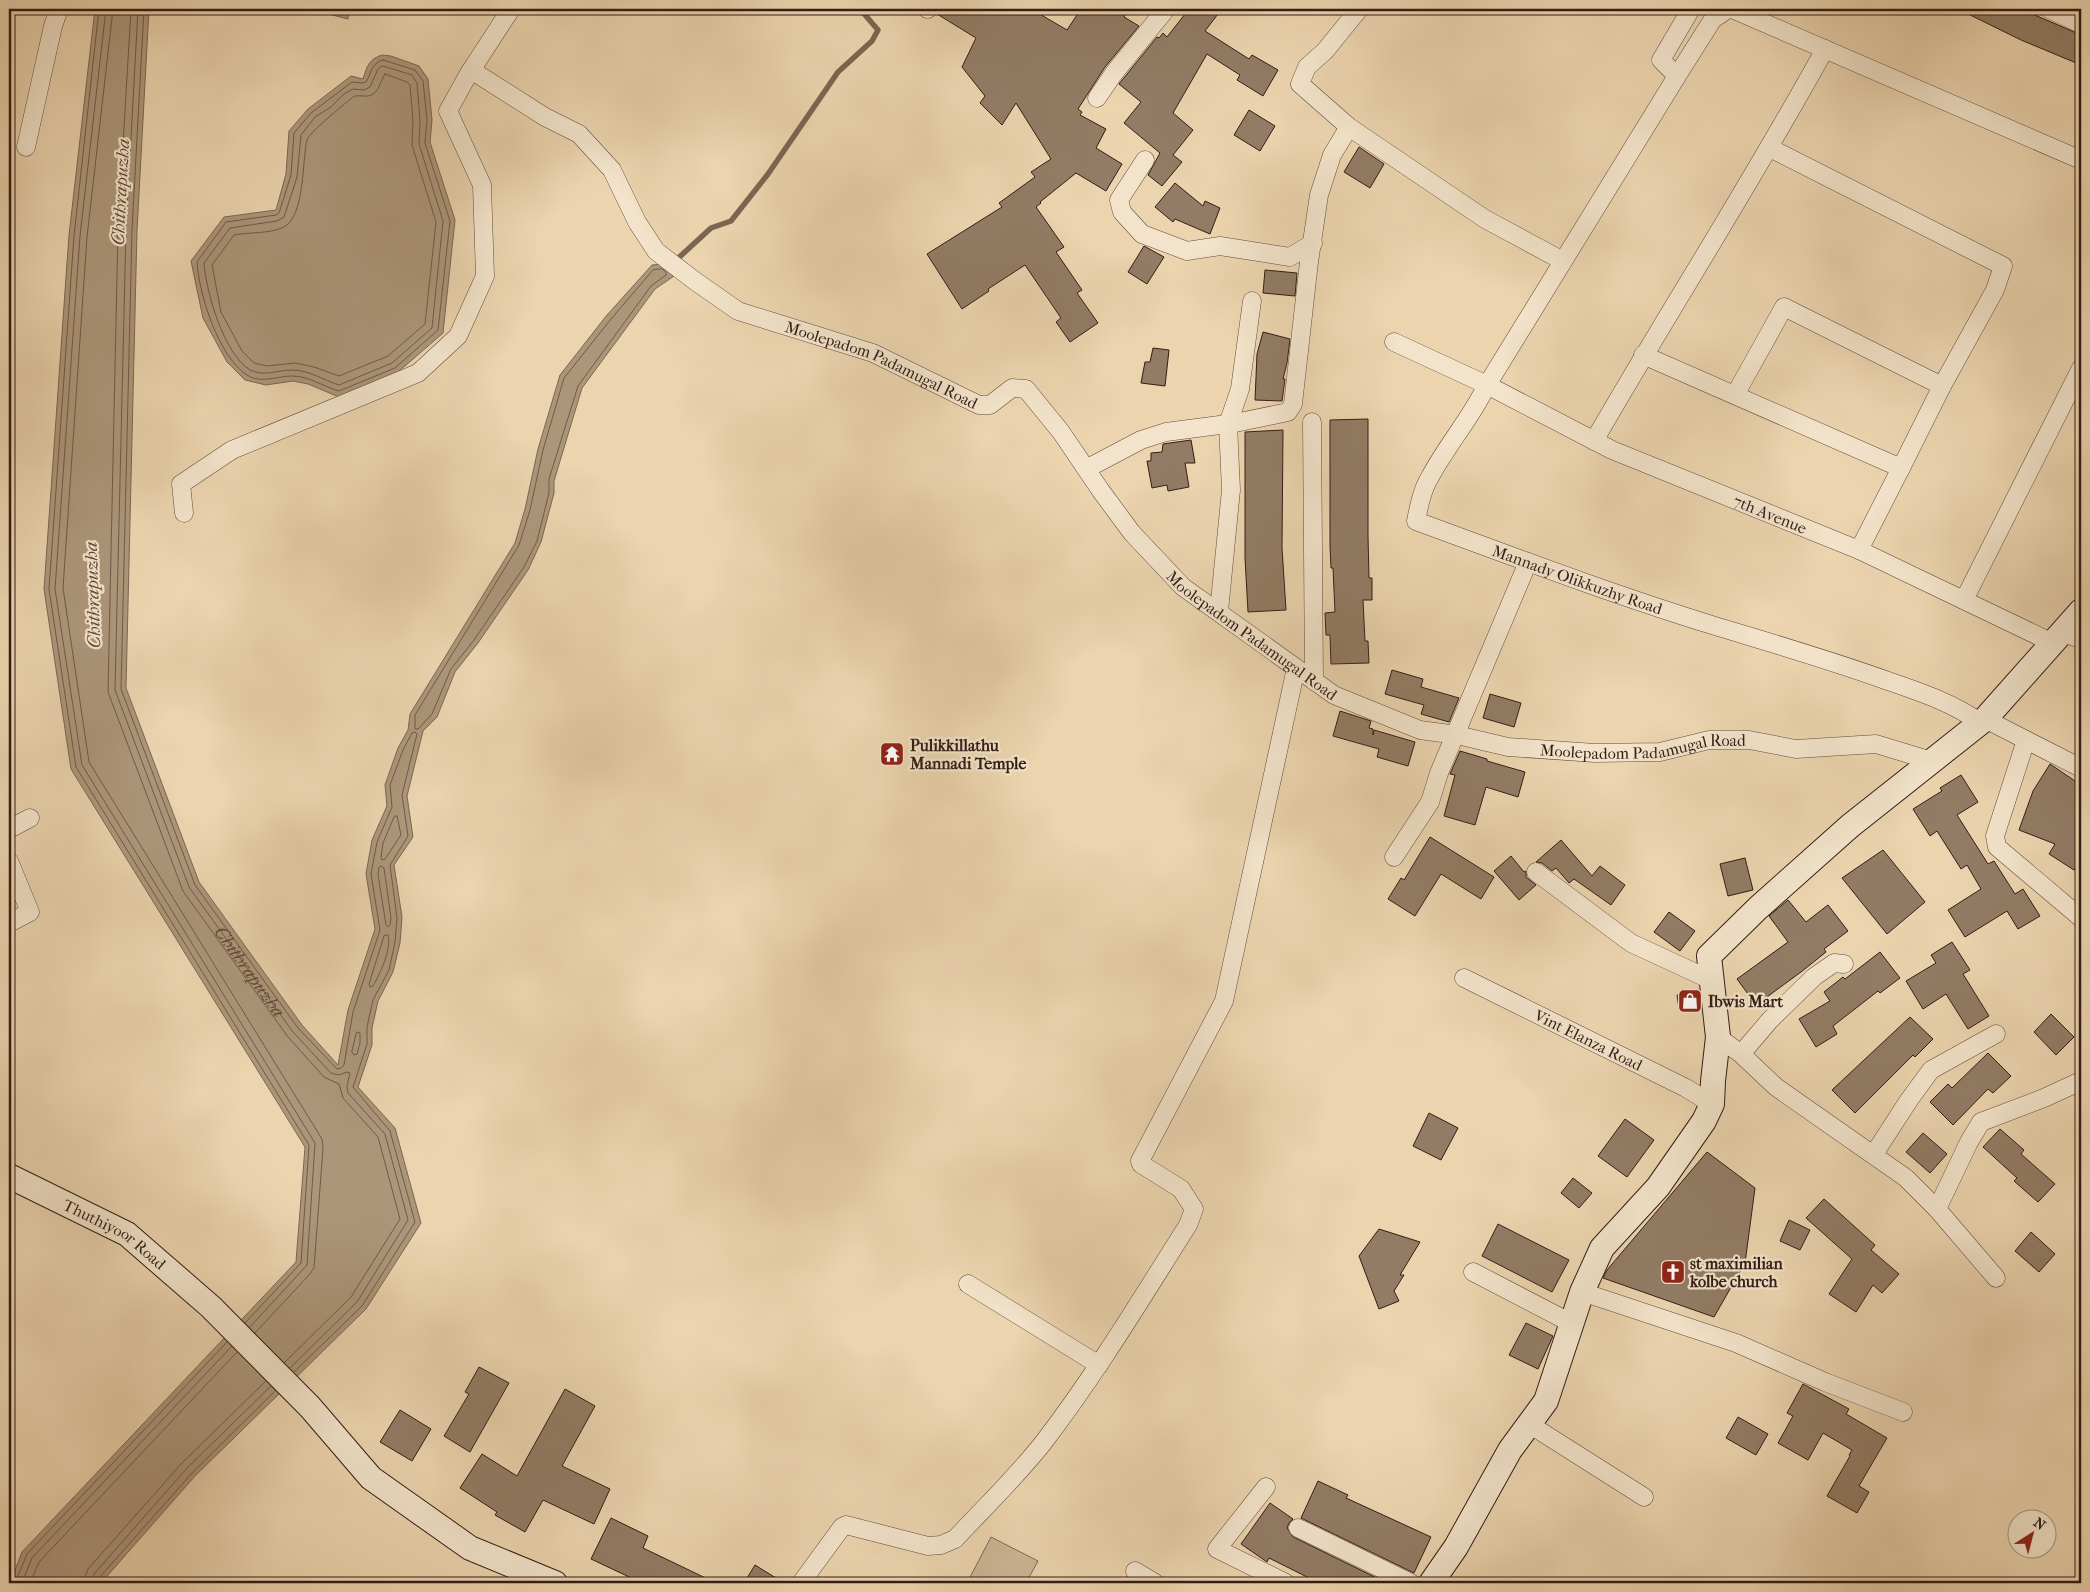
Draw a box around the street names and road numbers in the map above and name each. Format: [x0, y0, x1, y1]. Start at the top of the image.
street label: Moolepadom Padamugal Road [783, 317, 981, 413]
street label: 7th Avenue [1731, 491, 1810, 537]
street label: Mannady Olikkuzhy Road [1490, 540, 1665, 618]
street label: Moolepadom Padamugal Road [1163, 566, 1341, 704]
street label: Moolepadom Padamugal Road [1539, 731, 1746, 763]
street label: Vint Elanza Road [1531, 1005, 1646, 1075]
street label: Thuthiyoor Road [60, 1195, 170, 1273]

